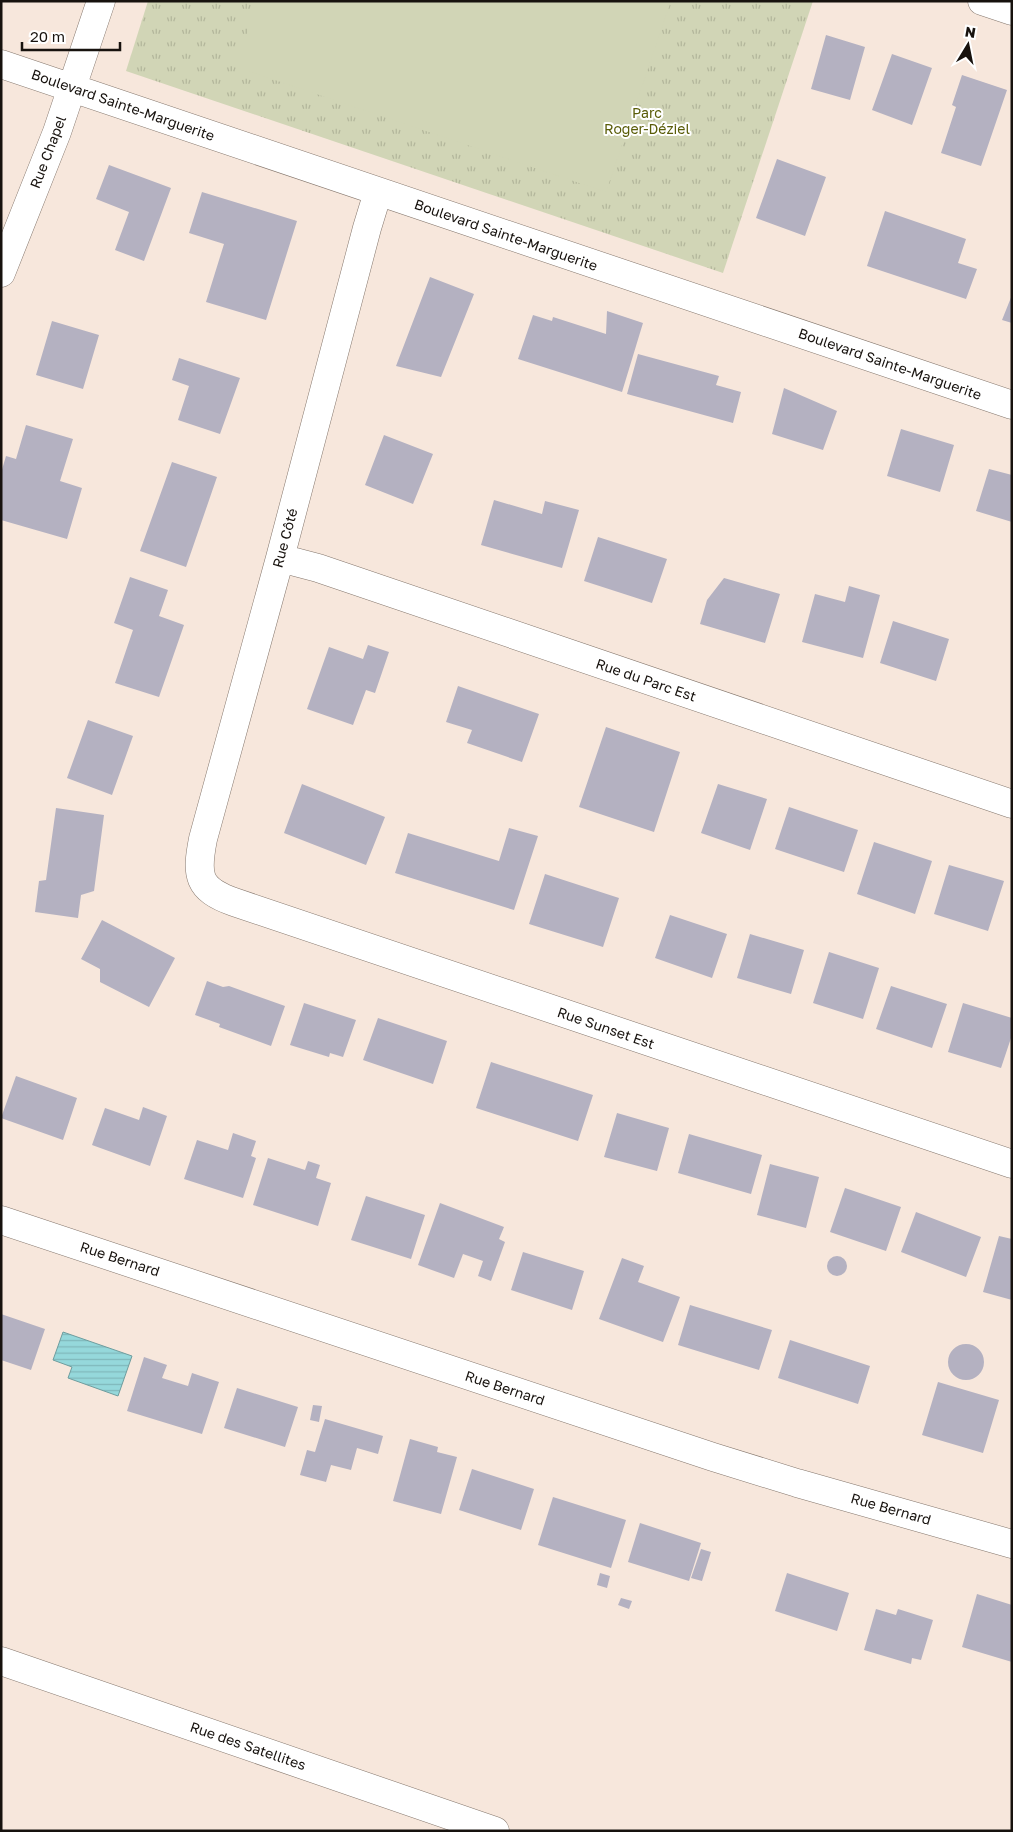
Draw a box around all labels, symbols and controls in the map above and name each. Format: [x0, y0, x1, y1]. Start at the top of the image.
scale bar [22, 20, 120, 52]
north arrow [943, 20, 993, 70]
text: N [964, 22, 977, 41]
text: 20 m [30, 27, 65, 45]
street label: Boulevard Sainte-Marguerite [29, 65, 217, 144]
park label: Parc Roger-Déziel [604, 104, 690, 137]
street label: Rue Chapel [26, 113, 69, 191]
street label: Boulevard Sainte-Marguerite [412, 195, 600, 274]
street label: Boulevard Sainte-Marguerite [796, 324, 984, 403]
street label: Rue Côté [268, 506, 301, 570]
street label: Rue du Parc Est [594, 654, 699, 705]
street label: Rue Sunset Est [555, 1003, 657, 1052]
street label: Rue Bernard [78, 1238, 162, 1279]
street label: Rue Bernard [463, 1367, 547, 1408]
street label: Rue Bernard [849, 1489, 933, 1528]
street label: Rue des Satellites [188, 1718, 308, 1773]

